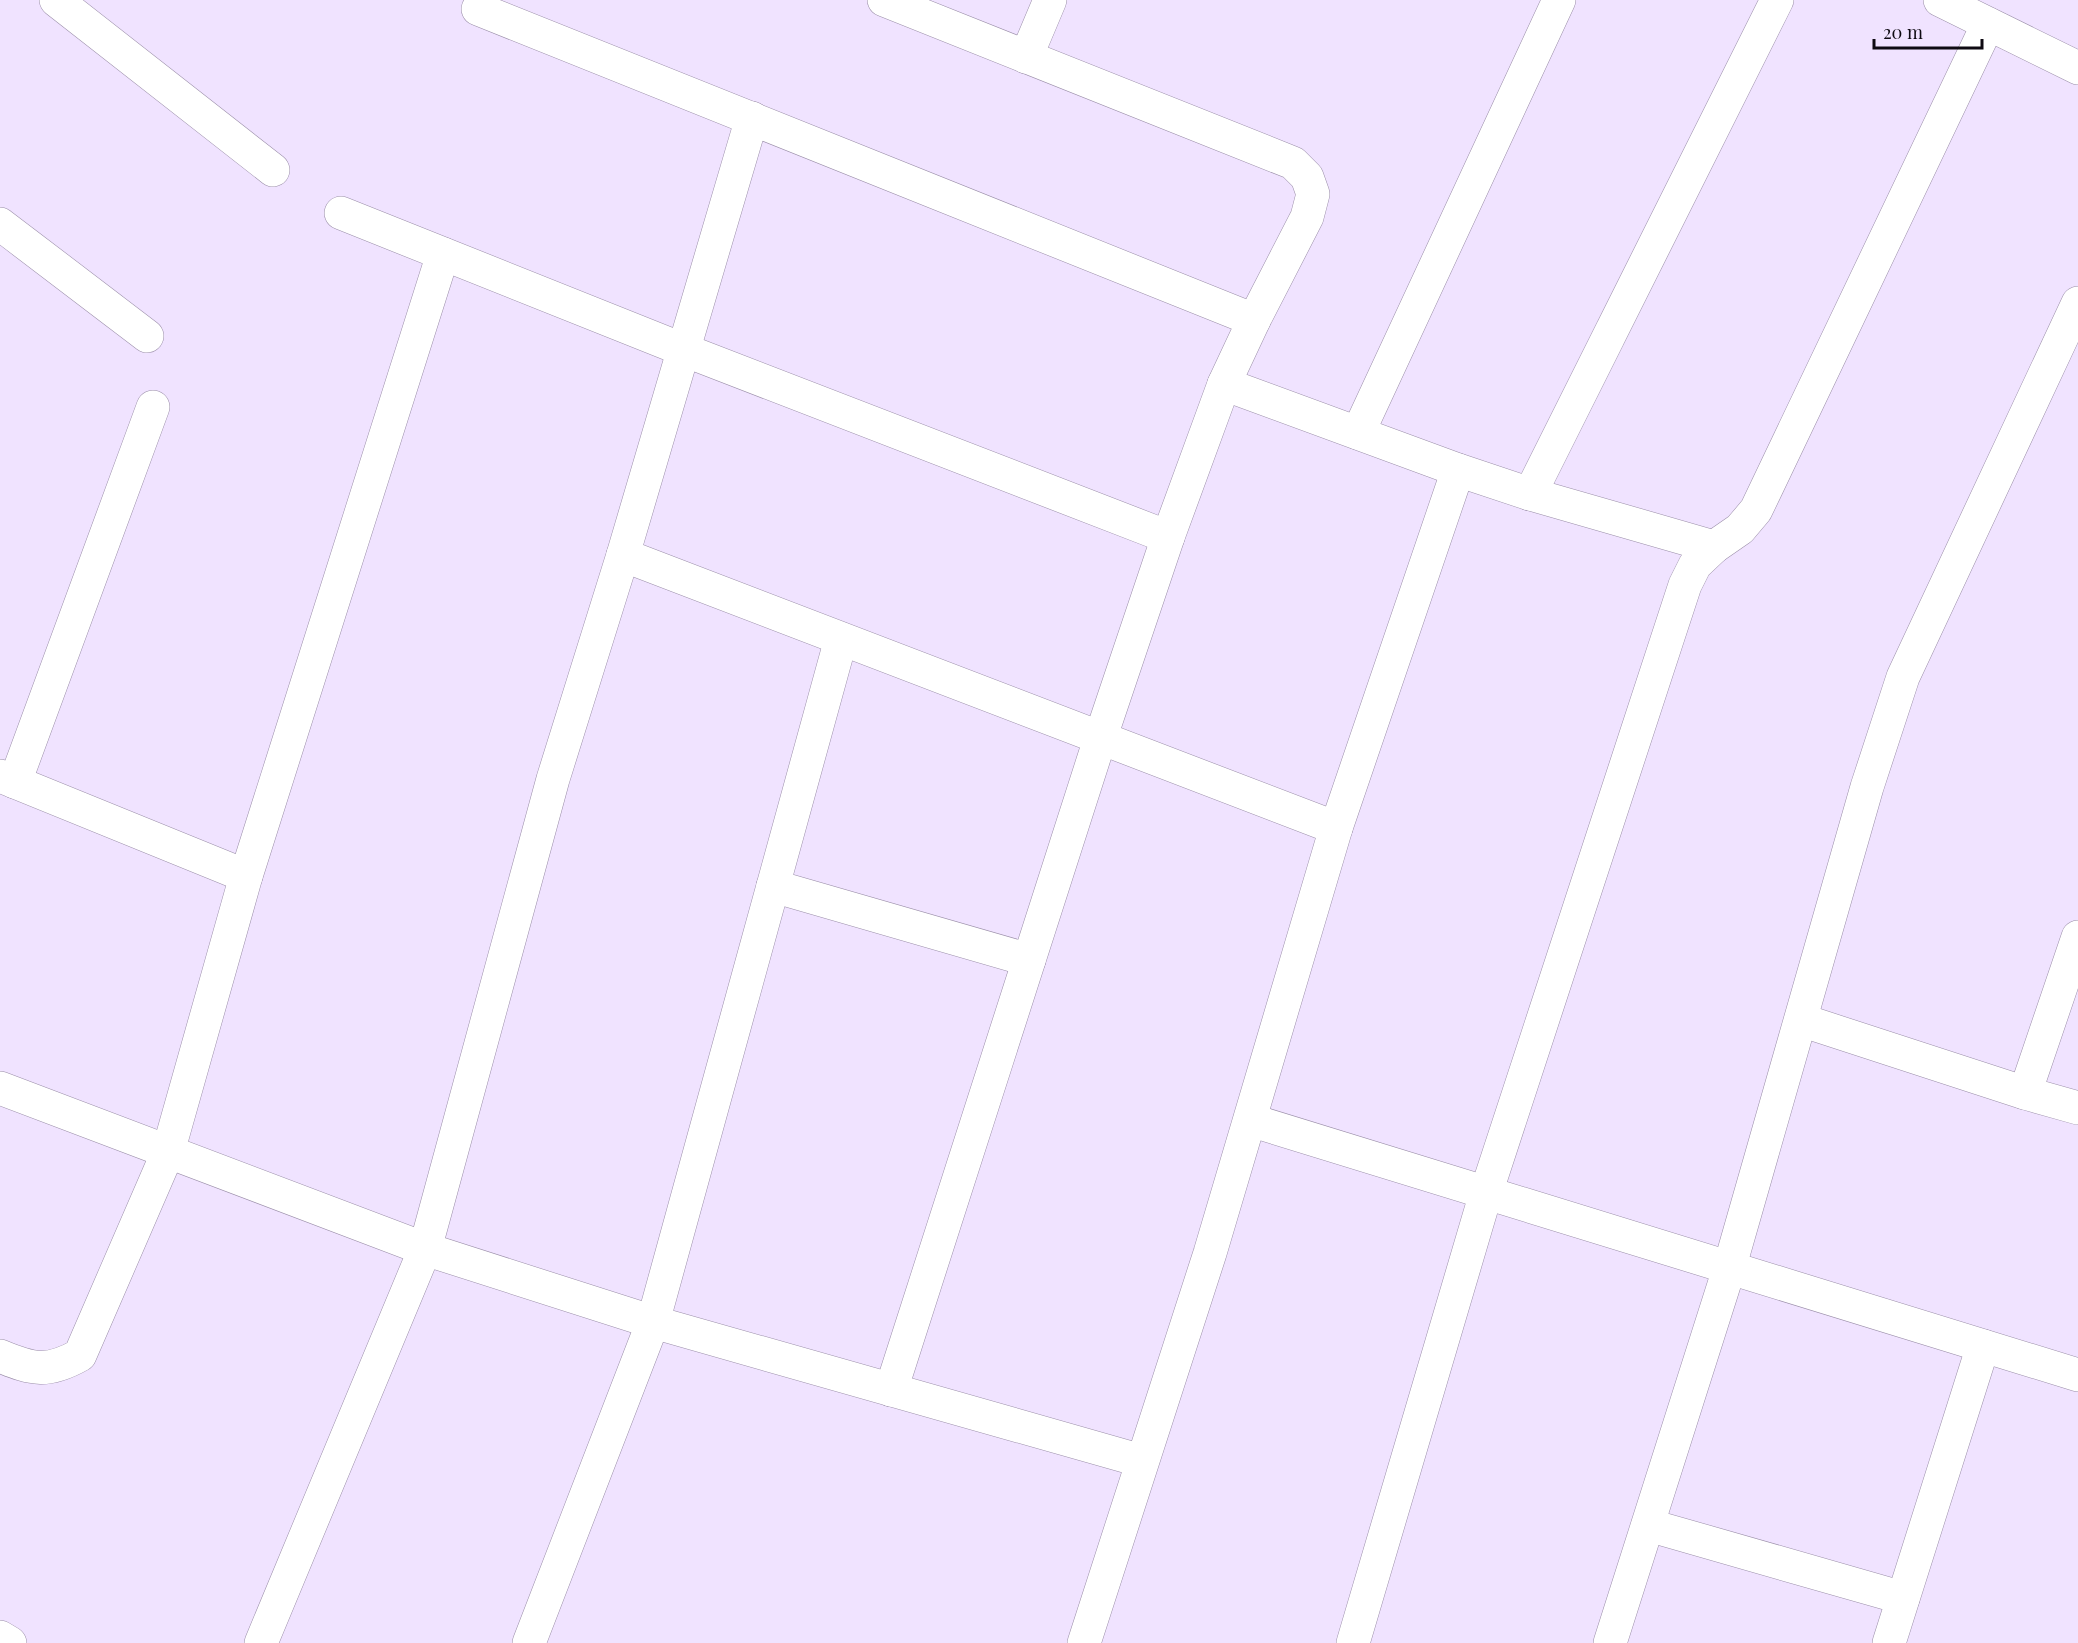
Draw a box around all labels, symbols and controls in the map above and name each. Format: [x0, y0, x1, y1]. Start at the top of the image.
scale bar [1874, 12, 1982, 50]
text: 20 m [1883, 20, 1923, 44]

